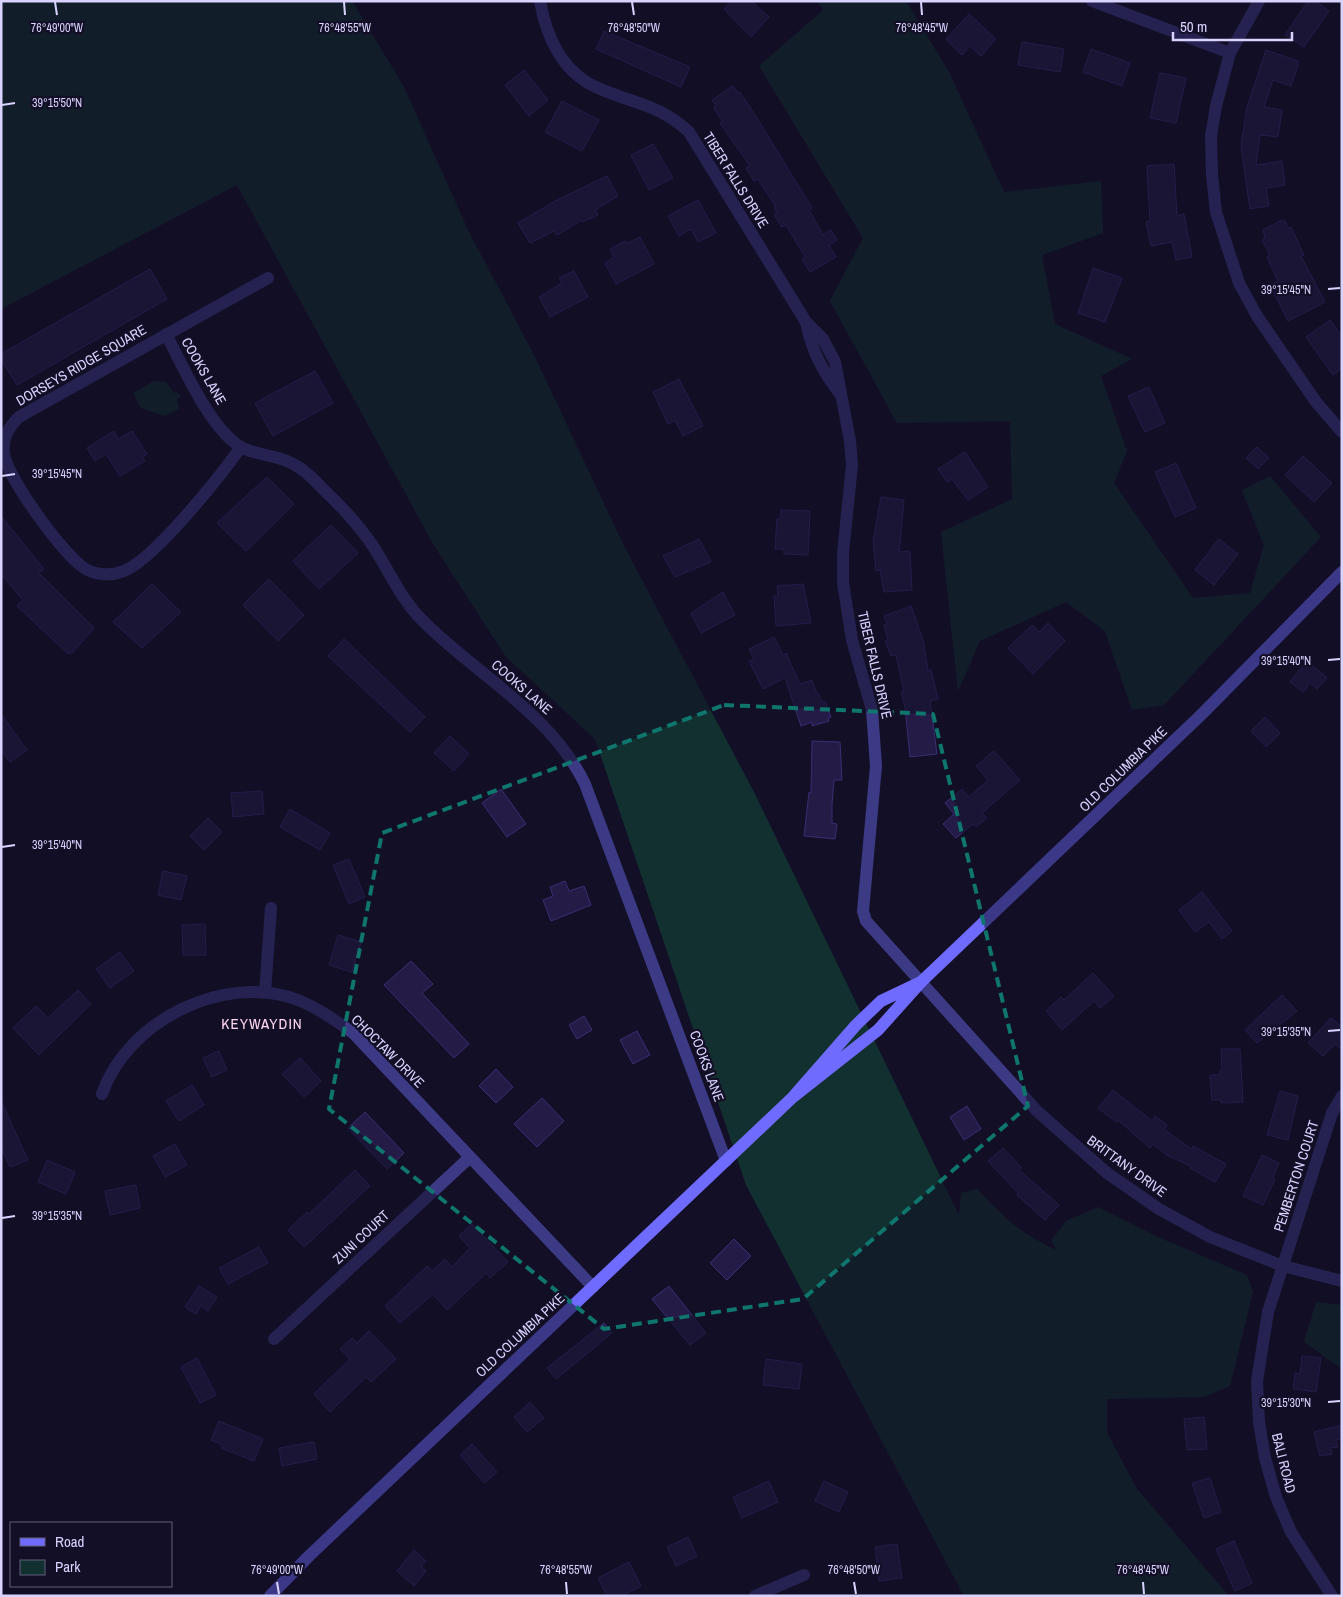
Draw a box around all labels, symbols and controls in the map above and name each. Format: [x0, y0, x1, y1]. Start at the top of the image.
scale bar [1173, 10, 1292, 42]
text: 50 m [1180, 16, 1207, 37]
text: 76°49'00"W [31, 20, 84, 36]
text: 76°48'55"W [319, 20, 372, 36]
text: 76°48'50"W [608, 20, 661, 36]
text: 76°48'45"W [896, 20, 949, 36]
text: 39°15'50"N [32, 95, 82, 111]
street label: TIBER FALLS DRIVE [699, 129, 773, 231]
text: 39°15'45"N [1261, 282, 1311, 298]
street label: DORSEYS RIDGE SQUARE [13, 320, 149, 410]
street label: COOKS LANE [178, 334, 230, 408]
text: 39°15'45"N [32, 466, 82, 482]
street label: TIBER FALLS DRIVE [854, 610, 896, 720]
text: 39°15'40"N [1261, 653, 1311, 669]
street label: COOKS LANE [488, 656, 556, 718]
street label: OLD COLUMBIA PIKE [1075, 722, 1171, 816]
text: 39°15'40"N [32, 837, 82, 853]
street label: CHOCTAW DRIVE [348, 1011, 428, 1091]
district label: KEYWAYDIN [221, 1013, 303, 1034]
text: 39°15'35"N [1261, 1024, 1311, 1040]
street label: COOKS LANE [686, 1028, 728, 1104]
street label: PEMBERTON COURT [1269, 1118, 1323, 1234]
street label: BRITTANY DRIVE [1084, 1131, 1170, 1201]
street label: ZUNI COURT [329, 1206, 393, 1268]
text: 39°15'35"N [32, 1208, 82, 1224]
street label: OLD COLUMBIA PIKE [472, 1289, 568, 1381]
text: 39°15'30"N [1261, 1395, 1311, 1411]
street label: BALI ROAD [1268, 1431, 1300, 1495]
legend [10, 1522, 172, 1587]
text: Road [55, 1531, 84, 1552]
text: Park [55, 1556, 81, 1577]
text: 76°49'00"W [251, 1562, 304, 1578]
text: 76°48'55"W [540, 1562, 593, 1578]
text: 76°48'50"W [828, 1562, 881, 1578]
text: 76°48'45"W [1117, 1562, 1170, 1578]

